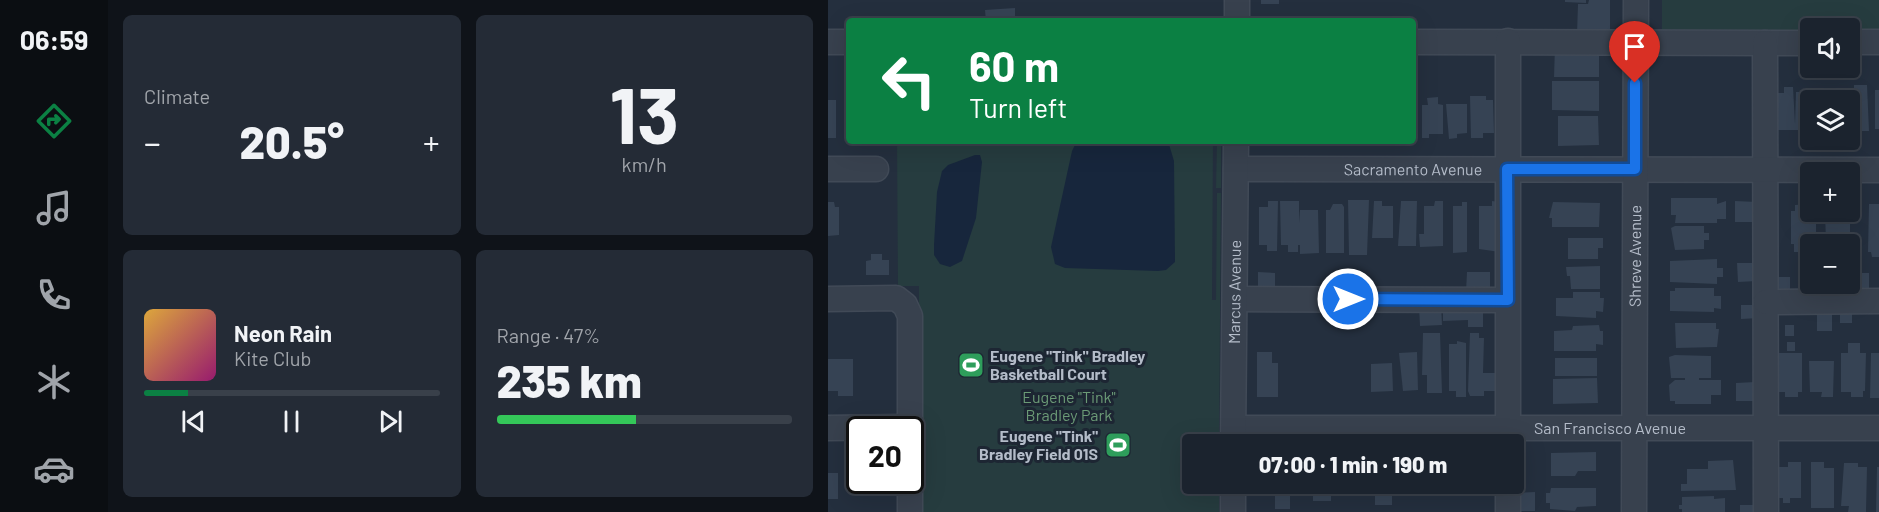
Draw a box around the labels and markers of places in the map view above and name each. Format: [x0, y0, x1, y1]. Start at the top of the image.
pin [1609, 21, 1660, 83]
place label: Eugene "Tink" Bradley Basketball Court [990, 346, 1145, 383]
sports icon: Eugene "Tink" Bradley Basketball Court [956, 350, 986, 380]
place label: Eugene "Tink" Bradley Field 01S [979, 426, 1098, 463]
sports icon: Eugene "Tink" Bradley Field 01S [1103, 430, 1133, 460]

